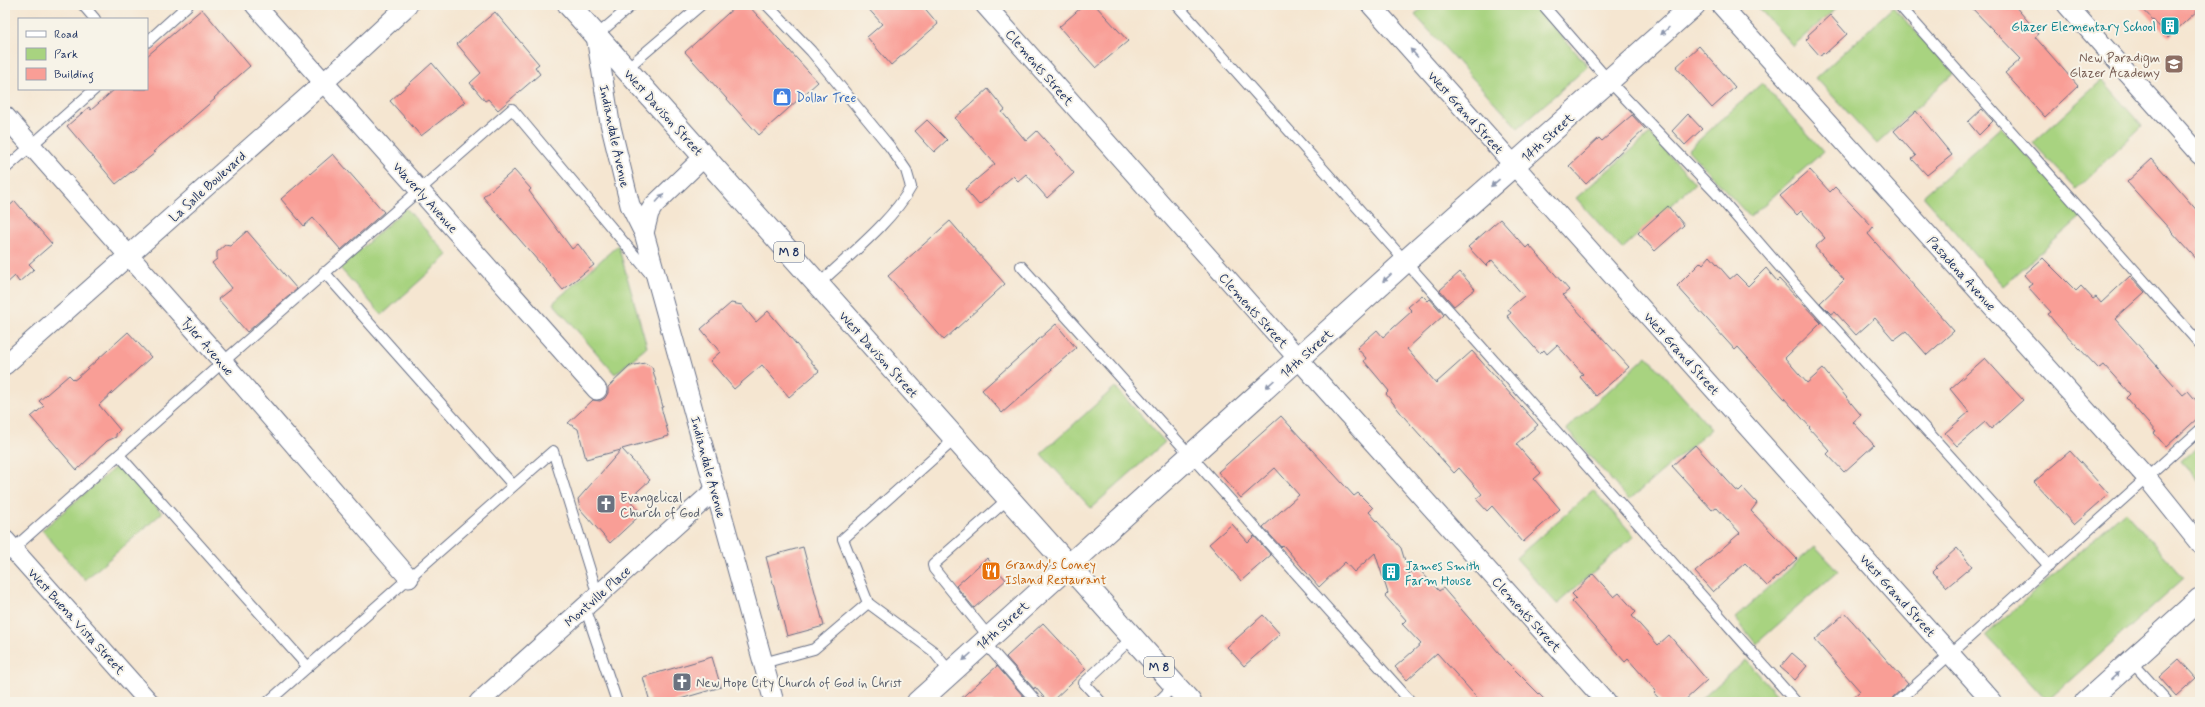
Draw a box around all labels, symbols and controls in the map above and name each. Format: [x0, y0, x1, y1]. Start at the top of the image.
building icon: Glazer Elementary School [2159, 15, 2181, 37]
legend [18, 18, 148, 90]
place label: Glazer Elementary School [2011, 19, 2156, 36]
street label: Clements Street [1001, 26, 1077, 110]
one-way arrow [1661, 26, 1670, 35]
text: Road [54, 27, 78, 43]
text: Park [54, 47, 78, 63]
one-way arrow [1409, 48, 1419, 58]
place label: New Paradigm Glazer Academy [2069, 50, 2160, 82]
school or university icon: New Paradigm Glazer Academy [2163, 53, 2185, 75]
street label: West Davison Street [620, 66, 706, 160]
text: Building [54, 67, 94, 84]
street label: West Grand Street [1423, 68, 1507, 158]
street label: Indiandale Avenue [594, 83, 633, 189]
shop icon: Dollar Tree [771, 86, 793, 108]
place label: Dollar Tree [796, 90, 856, 107]
street label: 14th Street [1518, 110, 1578, 166]
street label: La Salle Boulevard [166, 148, 250, 226]
street label: Waverly Avenue [388, 159, 461, 237]
one-way arrow [1490, 178, 1500, 187]
one-way arrow [655, 193, 665, 203]
street label: Pasadena Avenue [1923, 233, 1999, 315]
road number: M 8 [774, 242, 804, 262]
street label: Clements Street [1215, 270, 1291, 353]
one-way arrow [1383, 273, 1392, 282]
street label: West Davison Street [835, 308, 921, 402]
street label: West Grand Street [1639, 309, 1723, 399]
street label: Tyler Avenue [177, 314, 237, 380]
street label: 14th Street [1277, 326, 1337, 382]
one-way arrow [1265, 380, 1276, 389]
street label: Indiandale Avenue [686, 415, 729, 520]
place label: Evangelical Church of God [620, 490, 700, 522]
church icon: Evangelical Church of God [595, 493, 617, 515]
street label: West Grand Street [1855, 551, 1939, 641]
place label: Grandy's Coney Island Restaurant [1005, 557, 1107, 589]
place label: James Smith Farm House [1405, 558, 1480, 590]
restaurant icon: Grandy's Coney Island Restaurant [980, 560, 1002, 582]
building icon: James Smith Farm House [1380, 561, 1402, 583]
street label: Montville Place [561, 563, 635, 631]
street label: West Buena Vista Street [24, 565, 128, 679]
street label: Clements Street [1488, 574, 1564, 657]
street label: 14th Street [973, 598, 1033, 654]
one-way arrow [962, 652, 972, 662]
road number: M 8 [1144, 657, 1174, 677]
church icon: New Hope City Church of God in Christ [671, 671, 693, 693]
one-way arrow [2110, 671, 2120, 680]
place label: New Hope City Church of God in Christ [696, 675, 902, 692]

